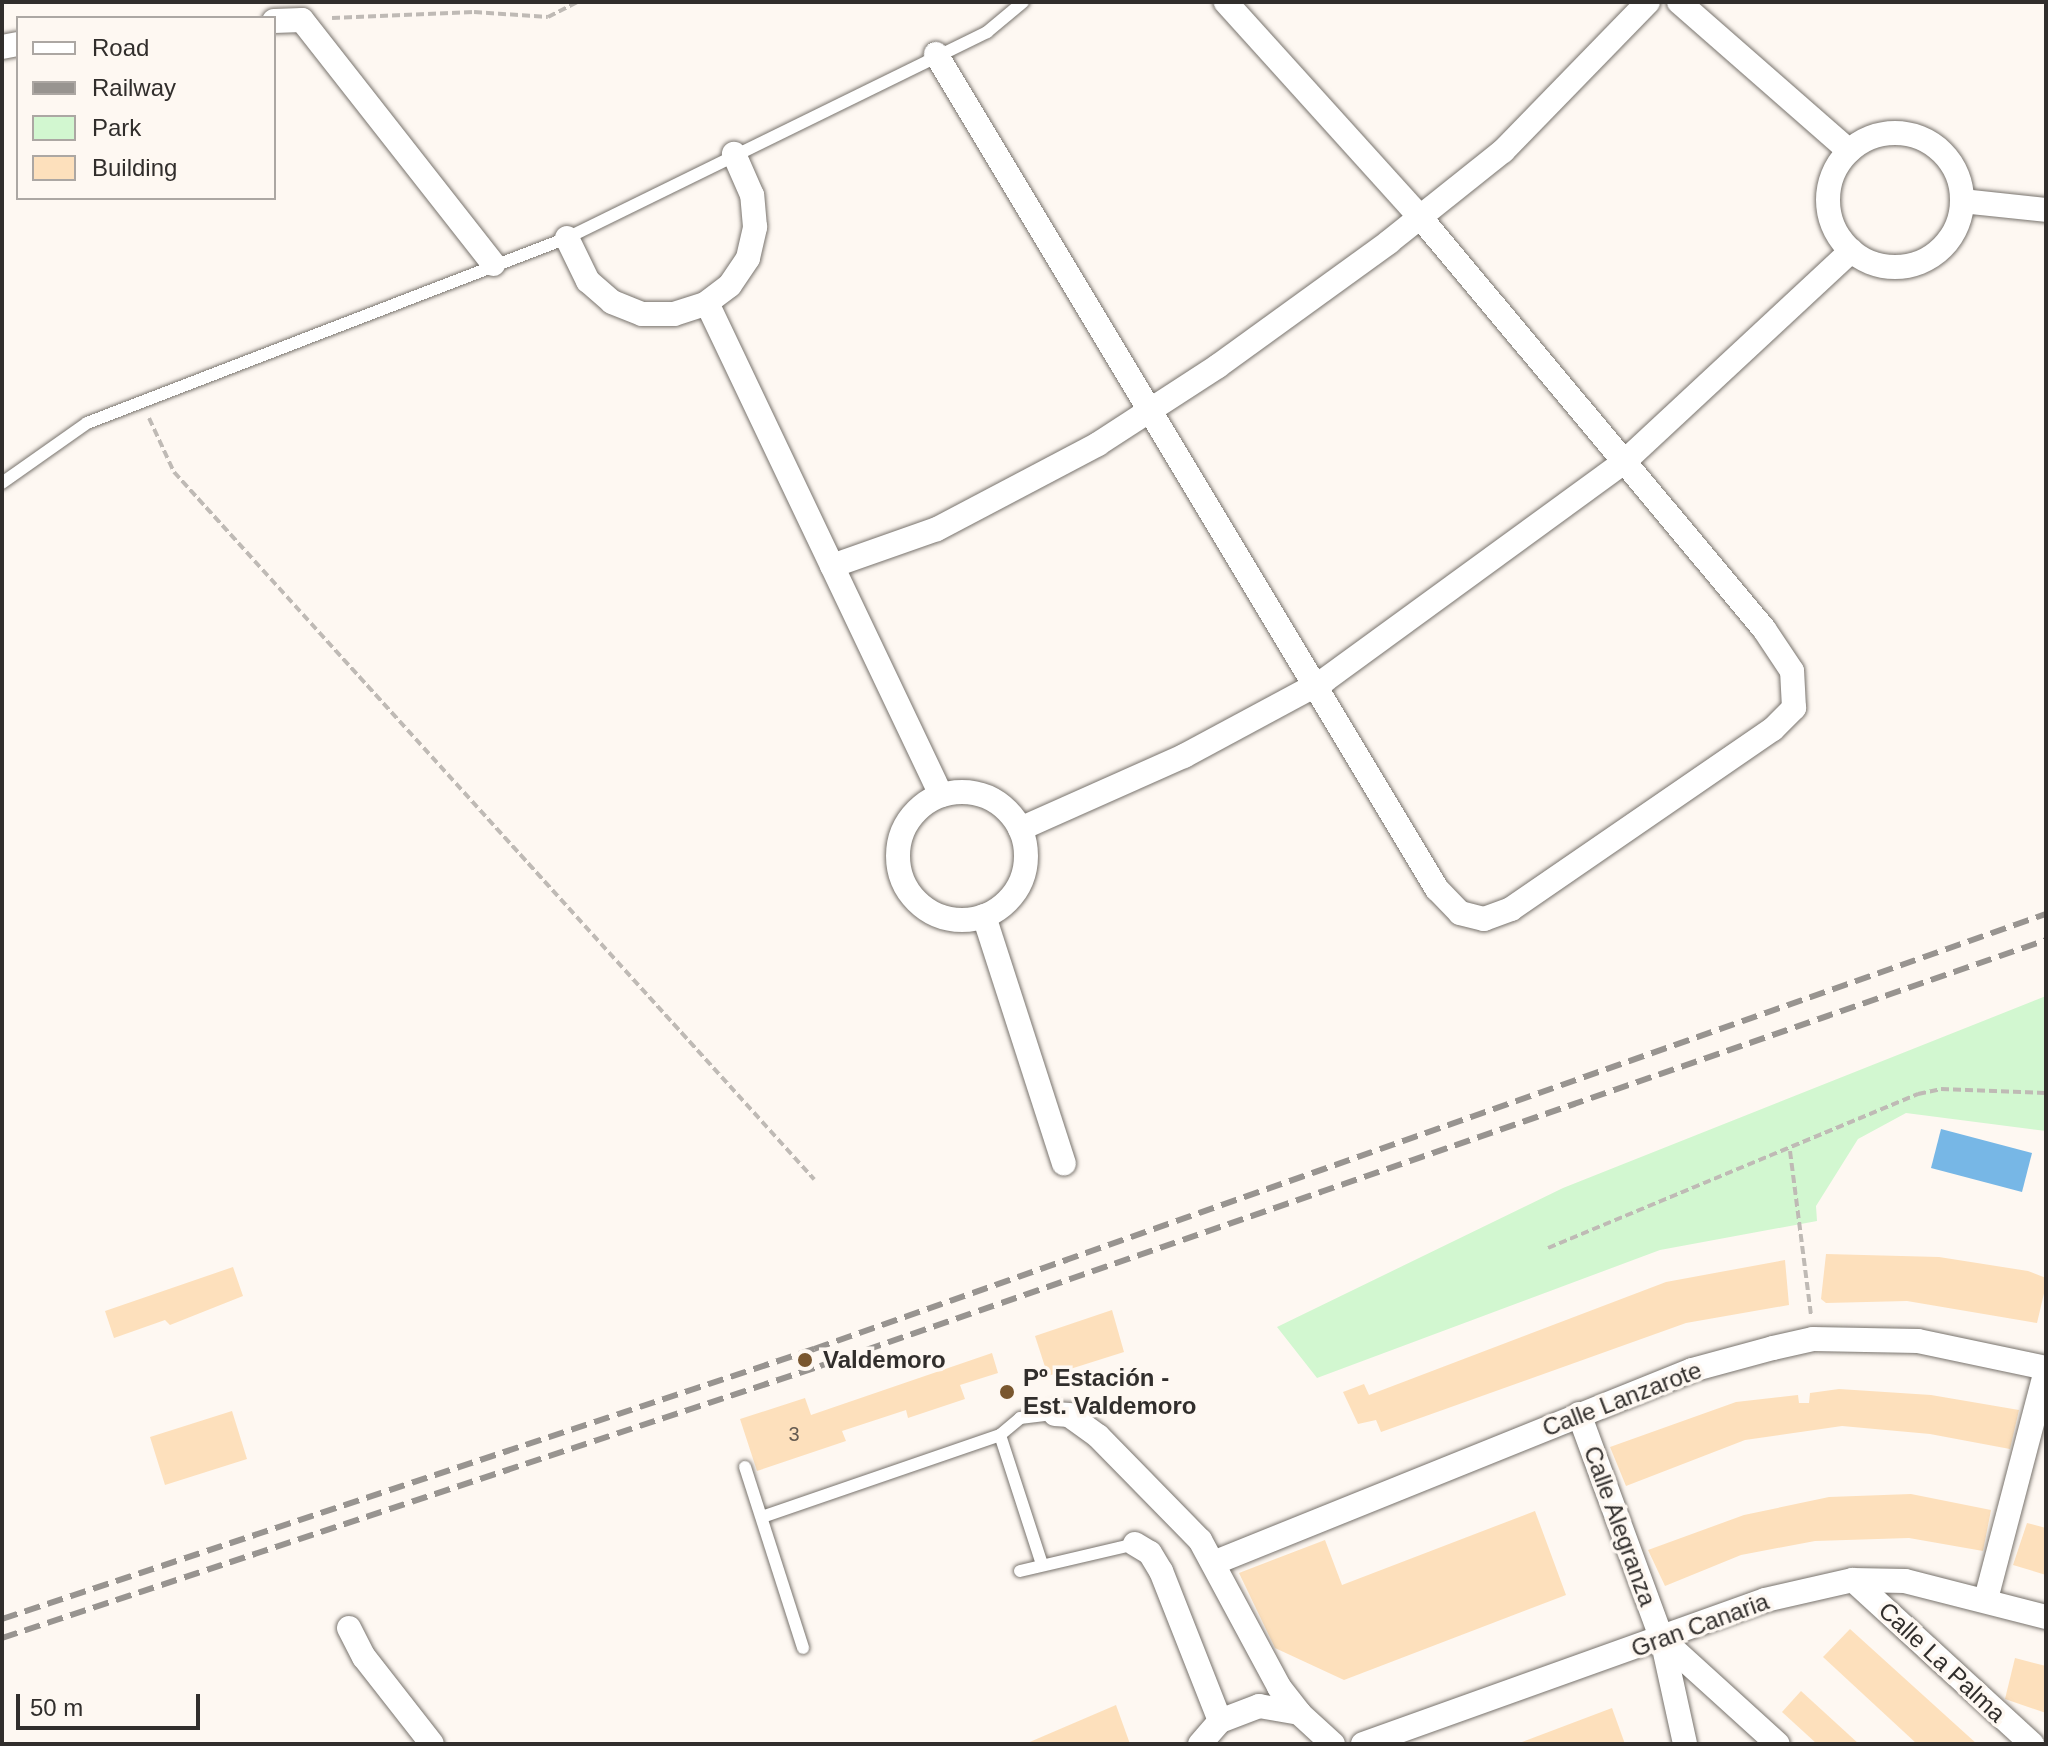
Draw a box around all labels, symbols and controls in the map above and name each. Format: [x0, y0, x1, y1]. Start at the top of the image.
legend [16, 16, 276, 200]
text: Road [92, 34, 149, 61]
text: Railway [92, 74, 176, 101]
text: Park [92, 114, 141, 141]
text: Building [92, 154, 177, 181]
place label: Valdemoro [823, 1346, 946, 1374]
marker: Valdemoro [794, 1349, 816, 1371]
street label: Calle Lanzarote [1538, 1355, 1706, 1443]
place label: Pº Estación - Est. Valdemoro [1023, 1364, 1196, 1420]
marker: Pº Estación - Est. Valdemoro [998, 1383, 1016, 1401]
house number: 3 [788, 1422, 800, 1446]
street label: Calle Alegranza [1577, 1441, 1663, 1611]
street label: Gran Canaria [1627, 1587, 1773, 1663]
street label: Calle La Palma [1873, 1596, 2011, 1728]
scale bar [20, 1678, 204, 1728]
text: 50 m [30, 1694, 83, 1721]

